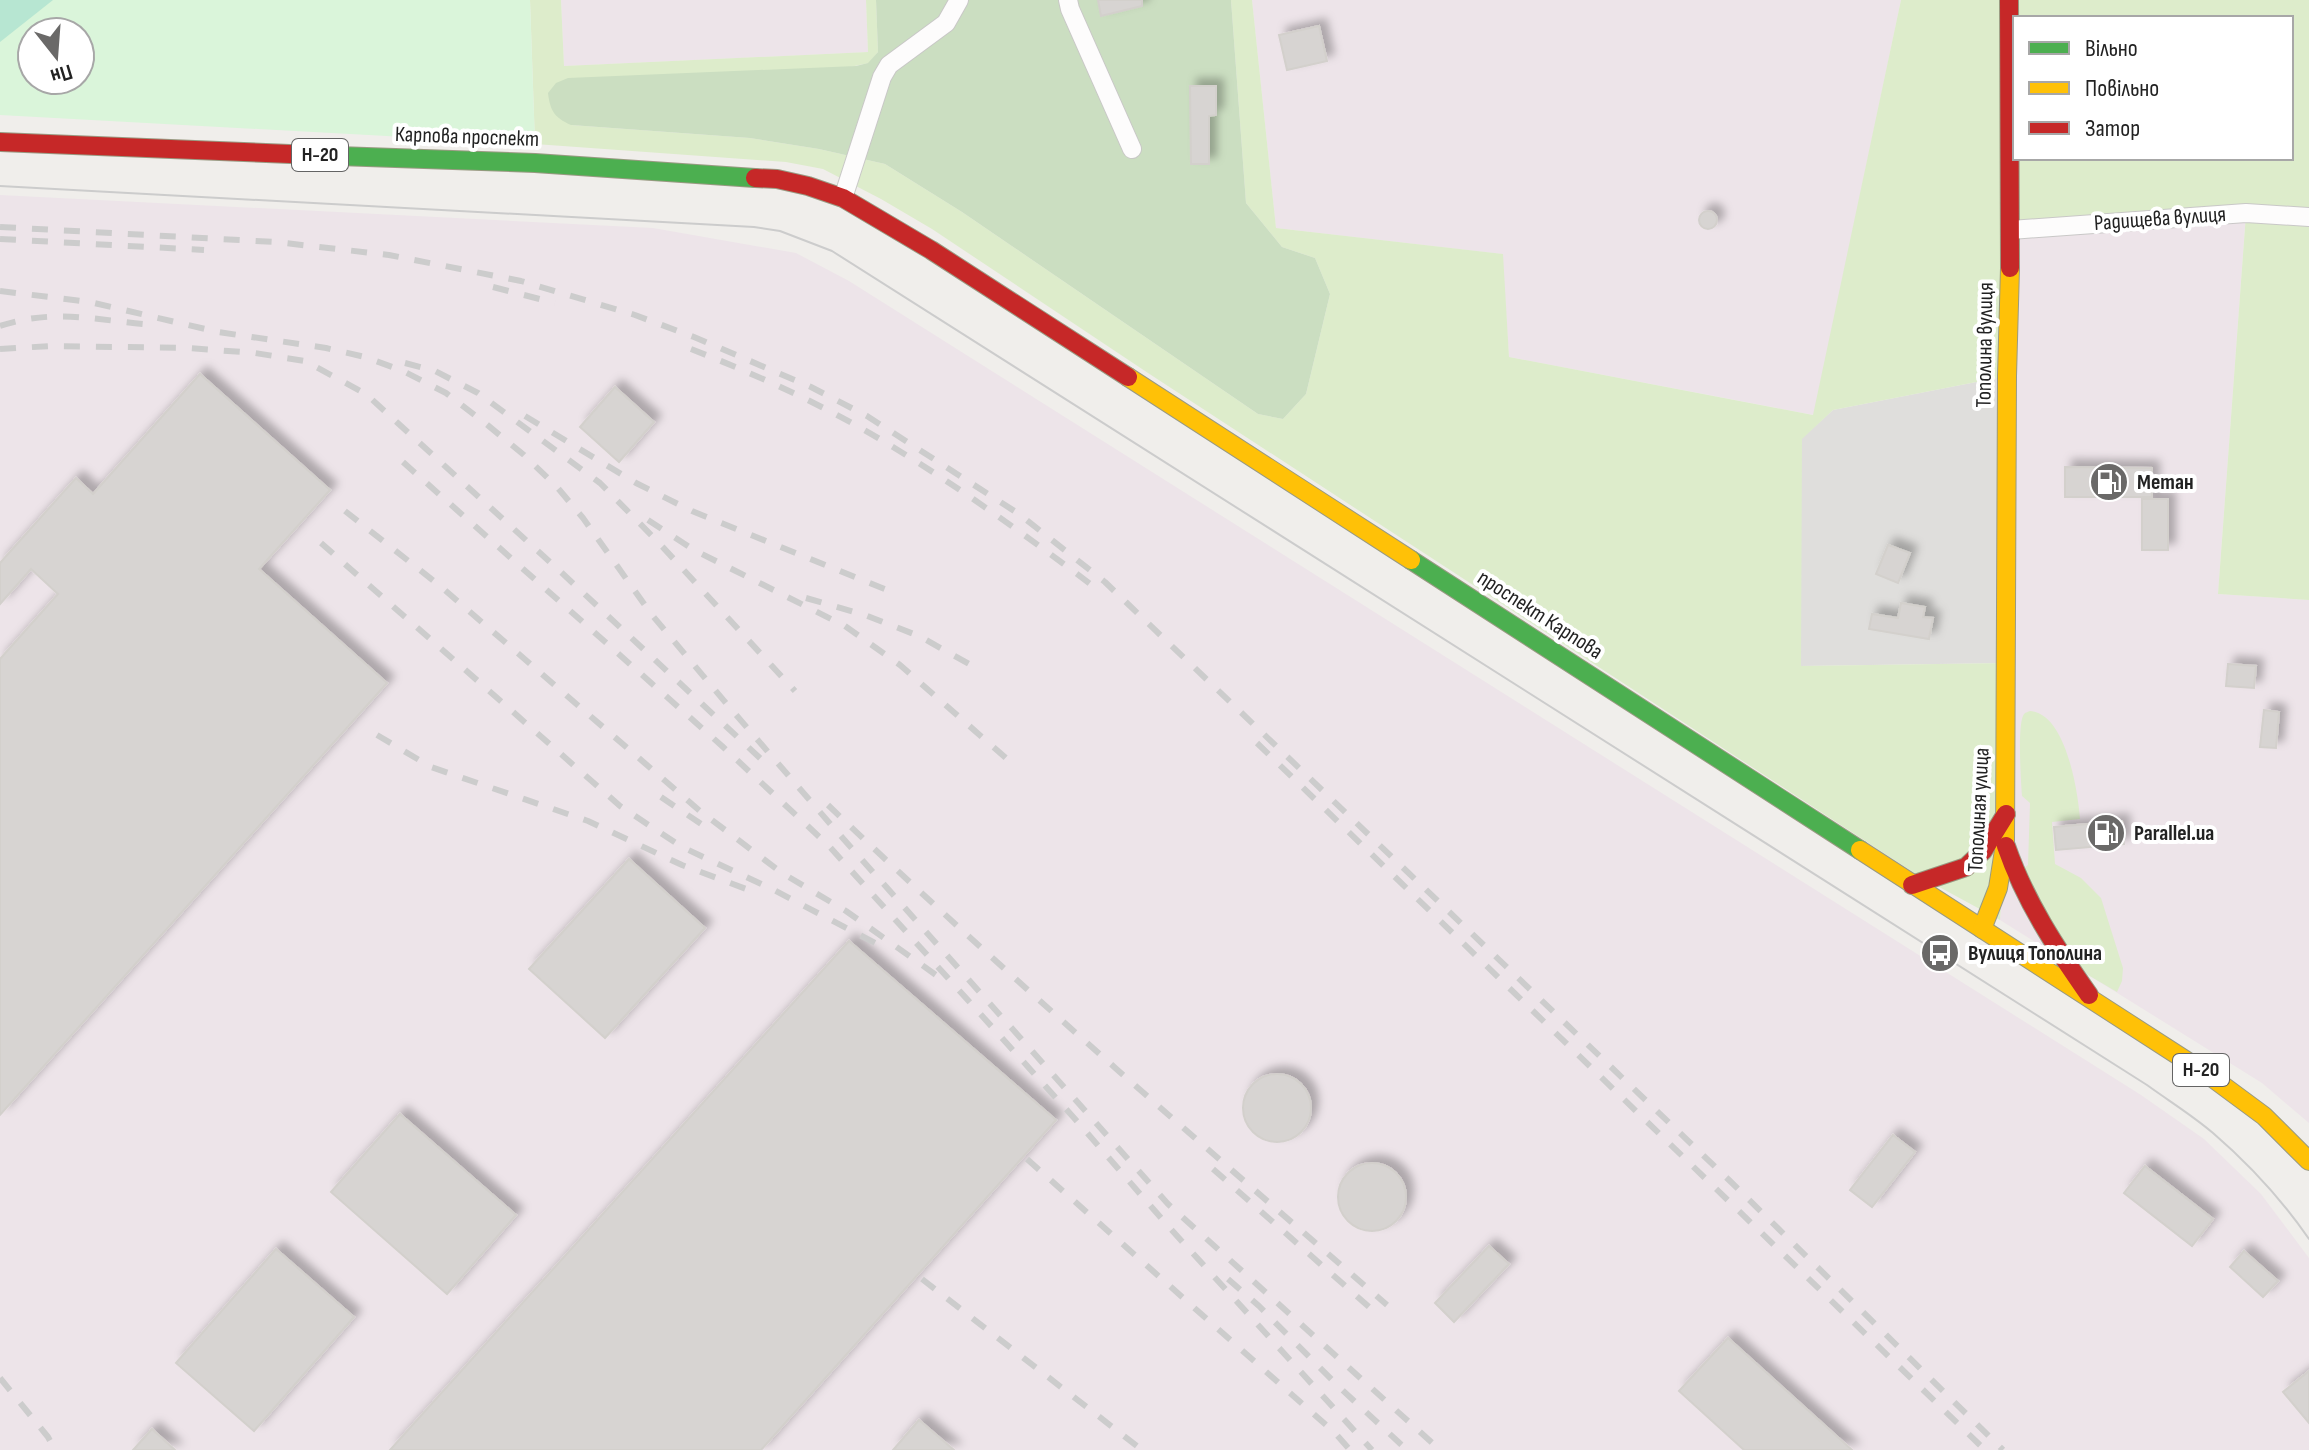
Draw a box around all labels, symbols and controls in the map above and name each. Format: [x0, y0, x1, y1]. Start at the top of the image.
north arrow [16, 16, 96, 96]
legend [2013, 16, 2293, 160]
text: Вільно [2085, 34, 2138, 63]
text: Пн [47, 58, 76, 90]
text: Повільно [2085, 74, 2159, 103]
text: Затор [2085, 114, 2140, 143]
street label: Карпова проспект [395, 121, 539, 153]
road number: Н-20 [292, 139, 348, 171]
street label: Радищева вулиця [2093, 201, 2227, 237]
street label: Тополина вулиця [1970, 282, 2000, 408]
fuel station icon: Метан [2088, 461, 2130, 503]
place label: Метан [2137, 469, 2194, 496]
street label: проспект Карпова [1472, 564, 1608, 666]
street label: Тополиная улица [1962, 747, 1996, 873]
fuel station icon: Parallel.ua [2085, 812, 2127, 854]
place label: Parallel.ua [2134, 820, 2214, 847]
bus stop icon: Вулиця Тополина [1919, 932, 1961, 974]
place label: Вулиця Тополина [1968, 940, 2102, 967]
road number: Н-20 [2173, 1054, 2229, 1086]

